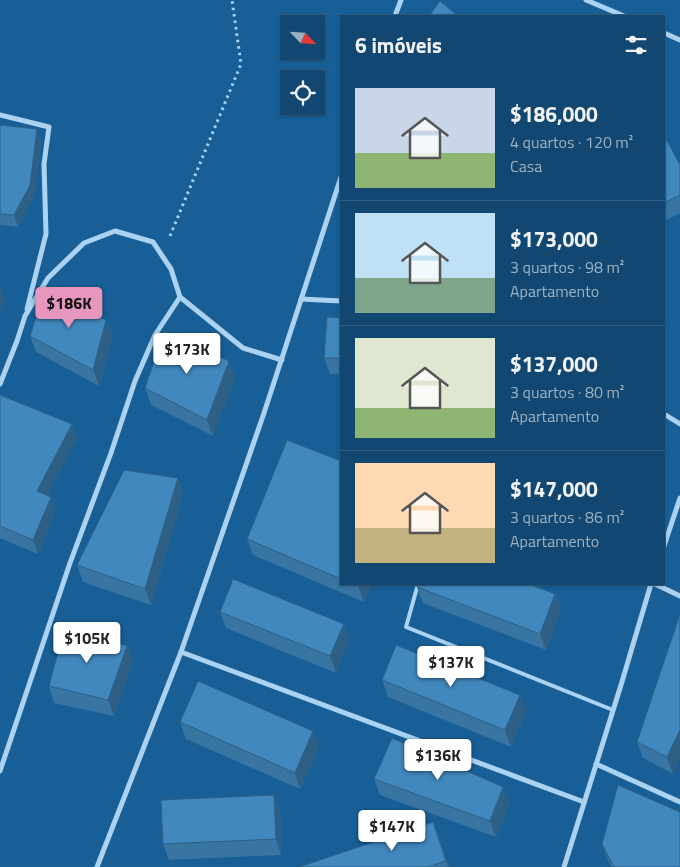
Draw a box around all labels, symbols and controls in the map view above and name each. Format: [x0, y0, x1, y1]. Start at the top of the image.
north arrow [280, 15, 325, 60]
map controls [280, 15, 325, 115]
text: 6 imóveis [355, 29, 442, 61]
icon: filters [622, 31, 650, 59]
button: locate [280, 70, 325, 115]
text: $186,000 [510, 98, 598, 130]
icon: home [395, 108, 455, 168]
text: 4 quartos · 120 m² [510, 130, 633, 154]
text: Casa [510, 154, 542, 178]
text: $173,000 [510, 223, 598, 255]
icon: home [395, 233, 455, 293]
text: 3 quartos · 98 m² [510, 255, 624, 279]
text: Apartamento [510, 279, 599, 303]
pin: $186K [34, 286, 104, 329]
text: $186K [46, 291, 92, 315]
pin: $173K [152, 332, 222, 375]
text: $173K [164, 337, 210, 361]
text: $137,000 [510, 348, 598, 380]
icon: home [395, 358, 455, 418]
text: 3 quartos · 80 m² [510, 380, 624, 404]
text: Apartamento [510, 404, 599, 428]
text: $147,000 [510, 473, 598, 505]
icon: home [395, 483, 455, 543]
text: 3 quartos · 86 m² [510, 505, 624, 529]
text: Apartamento [510, 529, 599, 553]
pin: $105K [52, 622, 122, 664]
text: $105K [64, 626, 110, 650]
pin: $137K [416, 646, 486, 688]
text: $137K [428, 650, 474, 674]
pin: $136K [403, 738, 473, 781]
text: $136K [415, 743, 461, 767]
pin: $147K [357, 810, 427, 852]
text: $147K [369, 814, 415, 838]

